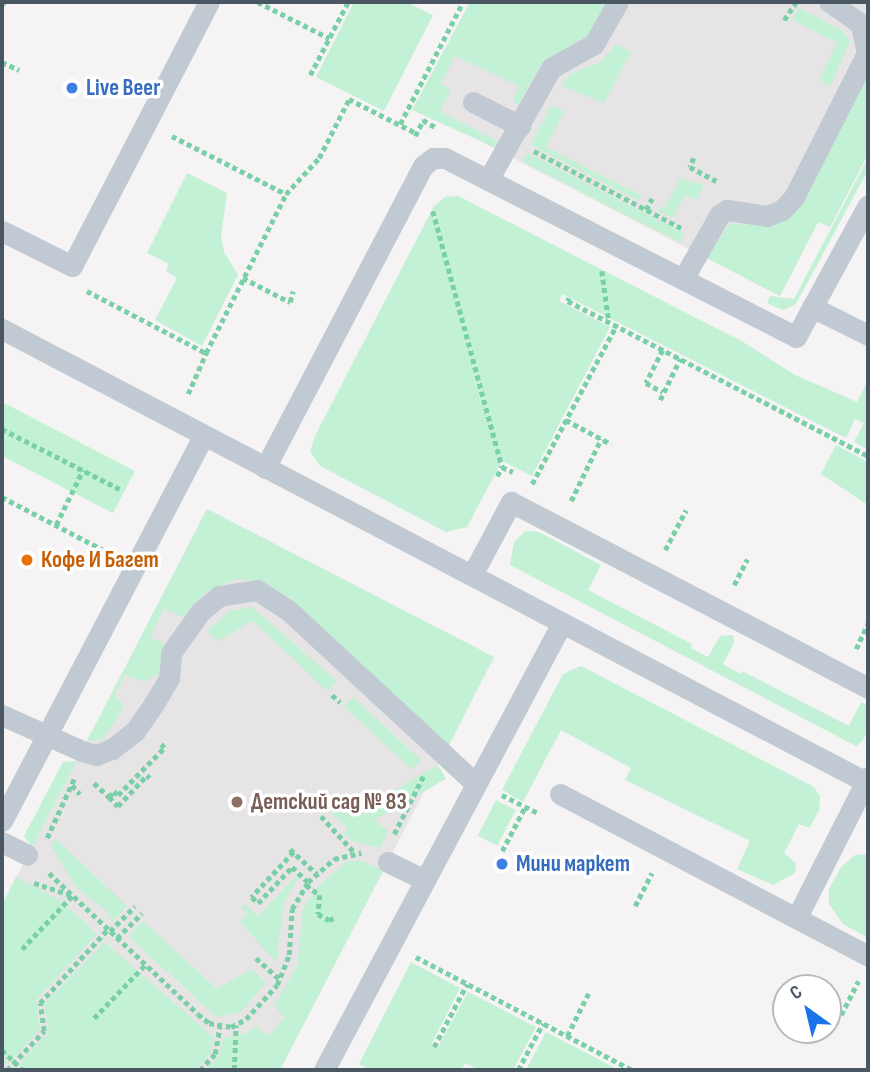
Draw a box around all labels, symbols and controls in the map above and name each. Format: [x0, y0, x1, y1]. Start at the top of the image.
place label: Live Beer [86, 74, 160, 102]
marker: Live Beer [64, 80, 80, 96]
place label: Кофе И Багет [41, 546, 159, 574]
marker: Кофе И Багет [19, 552, 35, 568]
place label: Детский сад № 83 [251, 788, 407, 816]
marker: Детский сад № 83 [229, 794, 245, 810]
place label: Мини маркет [516, 850, 630, 878]
marker: Мини маркет [494, 856, 510, 872]
north arrow [772, 974, 842, 1044]
text: С [786, 981, 807, 1005]

